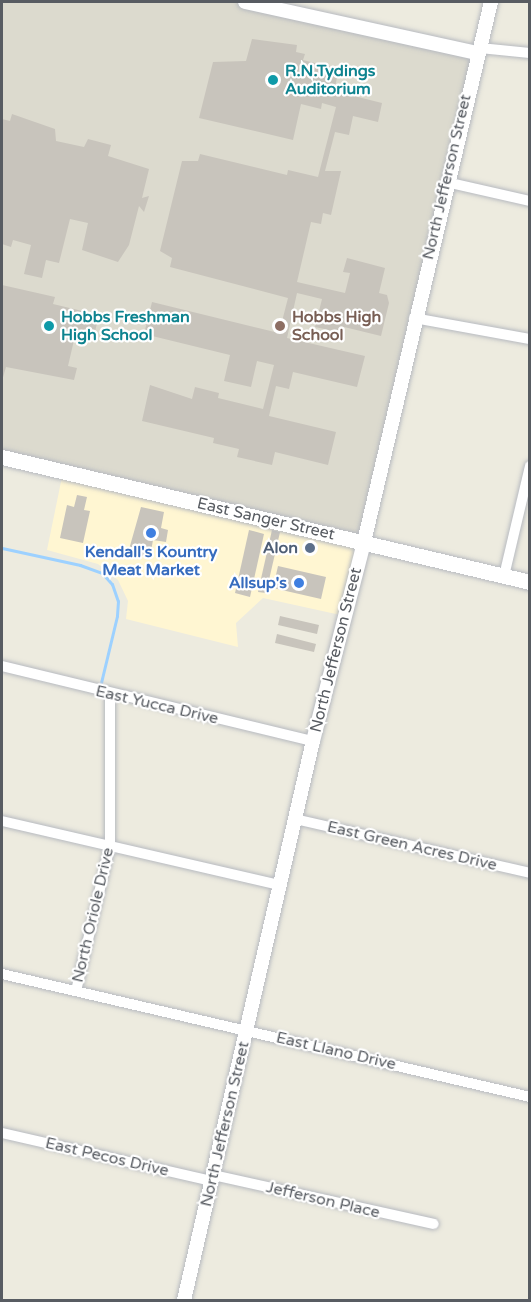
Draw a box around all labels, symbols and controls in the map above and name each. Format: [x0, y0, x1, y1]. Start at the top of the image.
place label: R.N.Tydings Auditorium [285, 61, 375, 99]
marker: R.N.Tydings Auditorium [266, 73, 280, 87]
street label: North Jefferson Street [419, 92, 475, 262]
place label: Hobbs Freshman High School [61, 307, 190, 345]
place label: Hobbs High School [292, 307, 381, 345]
marker: Hobbs Freshman High School [42, 319, 56, 333]
marker: Hobbs High School [273, 319, 287, 333]
street label: East Sanger Street [195, 494, 337, 544]
marker: Kendall's Kountry Meat Market [144, 526, 158, 540]
place label: Alon [263, 538, 298, 558]
marker: Alon [303, 541, 317, 555]
place label: Kendall's Kountry Meat Market [85, 542, 217, 580]
street label: North Jefferson Street [306, 566, 366, 734]
place label: Allsup's [229, 573, 287, 593]
marker: Allsup's [292, 576, 306, 590]
street label: East Yucca Drive [94, 682, 220, 728]
street label: East Green Acres Drive [325, 817, 499, 875]
street label: North Oriole Drive [68, 846, 118, 984]
street label: East Llano Drive [274, 1028, 398, 1074]
street label: North Jefferson Street [197, 1039, 253, 1209]
street label: East Pecos Drive [43, 1133, 171, 1181]
street label: Jefferson Place [264, 1178, 382, 1222]

